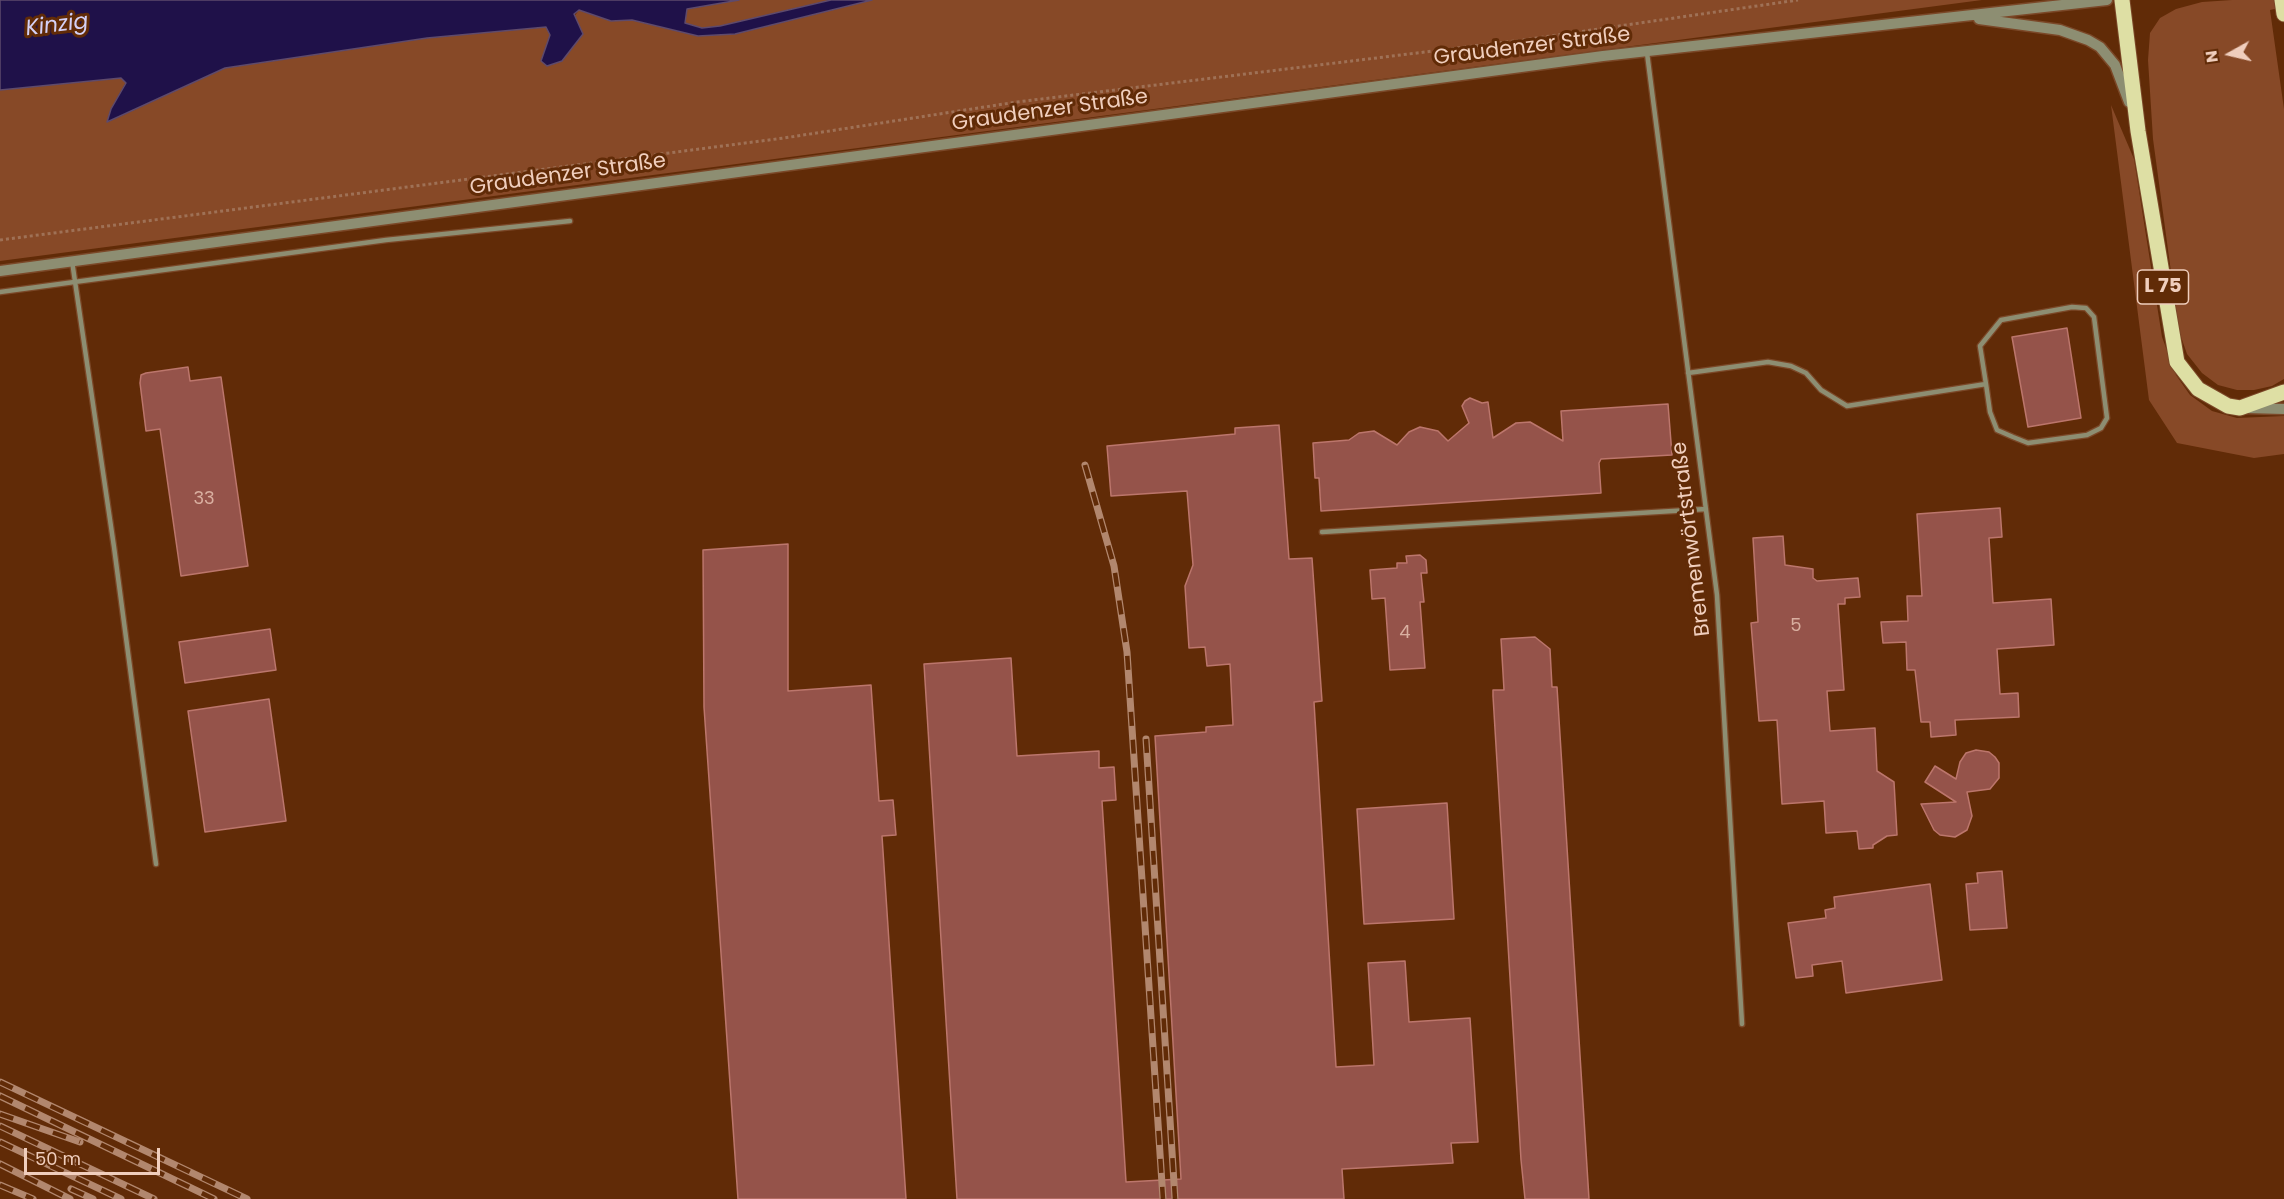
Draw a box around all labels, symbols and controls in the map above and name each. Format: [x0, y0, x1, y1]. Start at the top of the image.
water label: Kinzig [24, 9, 90, 43]
street label: Graudenzer Straße [1432, 22, 1632, 72]
north arrow [2200, 24, 2260, 84]
text: N [2199, 49, 2224, 64]
street label: Graudenzer Straße [950, 85, 1150, 137]
street label: Graudenzer Straße [468, 149, 668, 201]
road number: L 75 [2138, 270, 2188, 304]
street label: Bremenwörtstraße [1668, 440, 1716, 638]
house number: 33 [193, 488, 215, 510]
house number: 5 [1790, 615, 1802, 637]
house number: 4 [1399, 622, 1411, 644]
scale bar [27, 1136, 164, 1174]
text: 50 m [35, 1146, 81, 1171]

